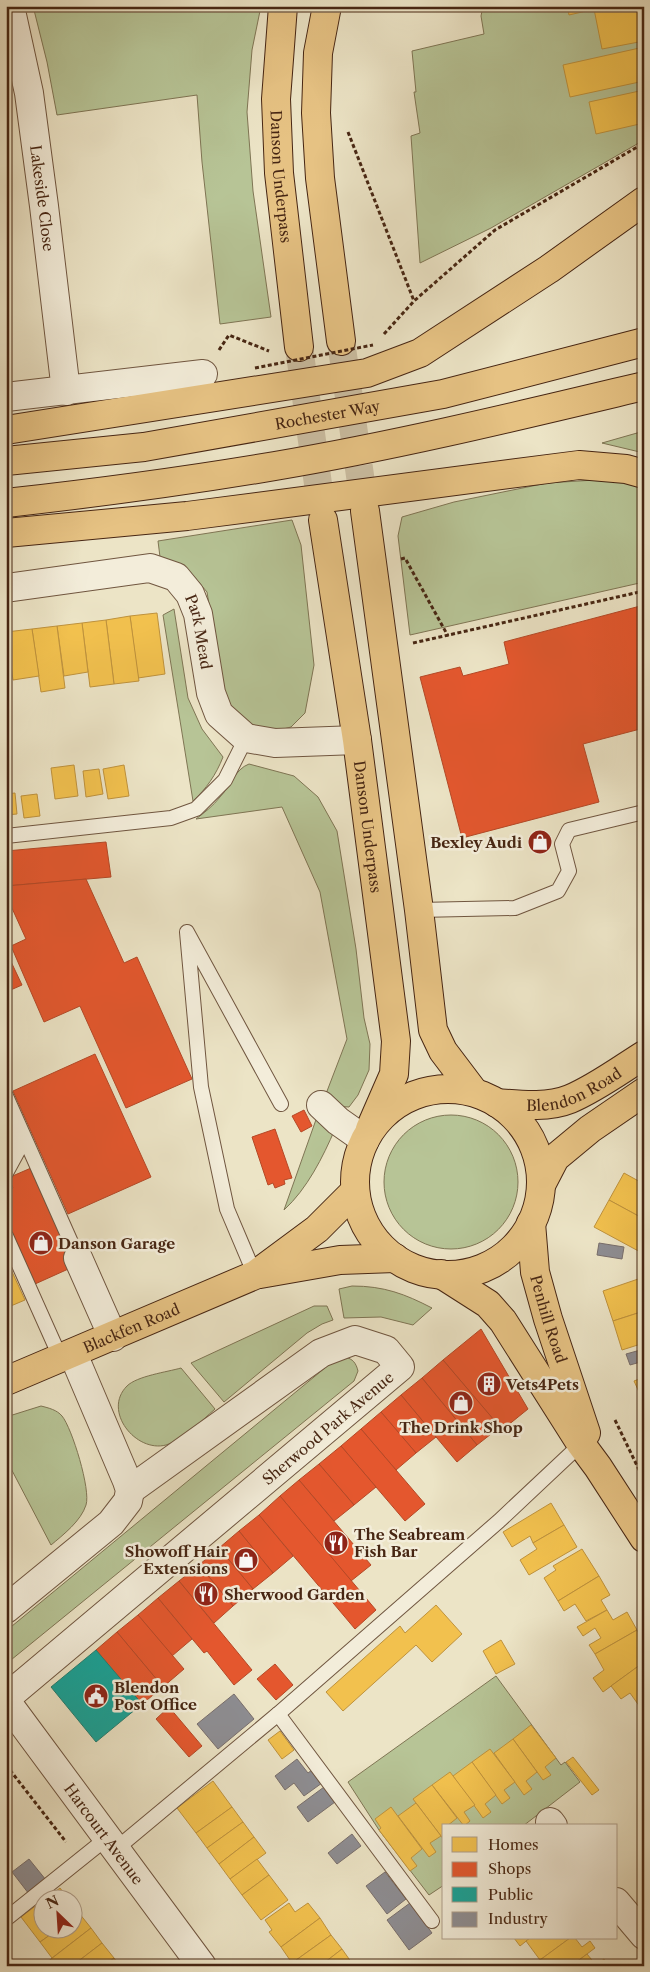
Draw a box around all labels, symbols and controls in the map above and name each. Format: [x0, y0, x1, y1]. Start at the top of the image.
street label: Danson Underpass [267, 110, 296, 244]
street label: Lakeside Close [26, 144, 59, 252]
street label: Rochester Way [273, 396, 382, 433]
street label: Park Mead [181, 591, 216, 671]
street label: Danson Underpass [350, 759, 386, 894]
shop icon: Bexley Audi [527, 829, 553, 855]
place label: Bexley Audi [430, 833, 523, 852]
street label: Blendon Road [526, 1063, 625, 1115]
shop icon: Danson Garage [28, 1230, 54, 1256]
place label: Danson Garage [58, 1234, 175, 1253]
street label: Penhill Road [527, 1273, 571, 1365]
street label: Blackfen Road [80, 1299, 182, 1357]
street label: Sherwood Park Avenue [258, 1367, 397, 1488]
building icon: Vets4Pets [476, 1371, 502, 1397]
place label: Vets4Pets [505, 1375, 579, 1394]
shop icon: The Drink Shop [448, 1390, 474, 1416]
place label: The Drink Shop [399, 1418, 523, 1437]
place label: The Seabream Fish Bar [354, 1525, 465, 1561]
restaurant icon: The Seabream Fish Bar [323, 1530, 349, 1556]
place label: Showoff Hair Extensions [125, 1542, 229, 1578]
shop icon: Showoff Hair Extensions [233, 1547, 259, 1573]
restaurant icon: Sherwood Garden [193, 1581, 219, 1607]
place label: Sherwood Garden [224, 1585, 365, 1604]
place label: Blendon Post Office [114, 1678, 197, 1714]
public building icon: Blendon Post Office [83, 1683, 109, 1709]
street label: Harcourt Avenue [60, 1779, 148, 1888]
legend [442, 1824, 618, 1940]
text: Homes [488, 1835, 539, 1854]
text: Shops [488, 1859, 531, 1878]
text: Public [488, 1885, 533, 1904]
north arrow [32, 1890, 82, 1940]
text: N [43, 1891, 62, 1913]
text: Industry [488, 1909, 548, 1928]

